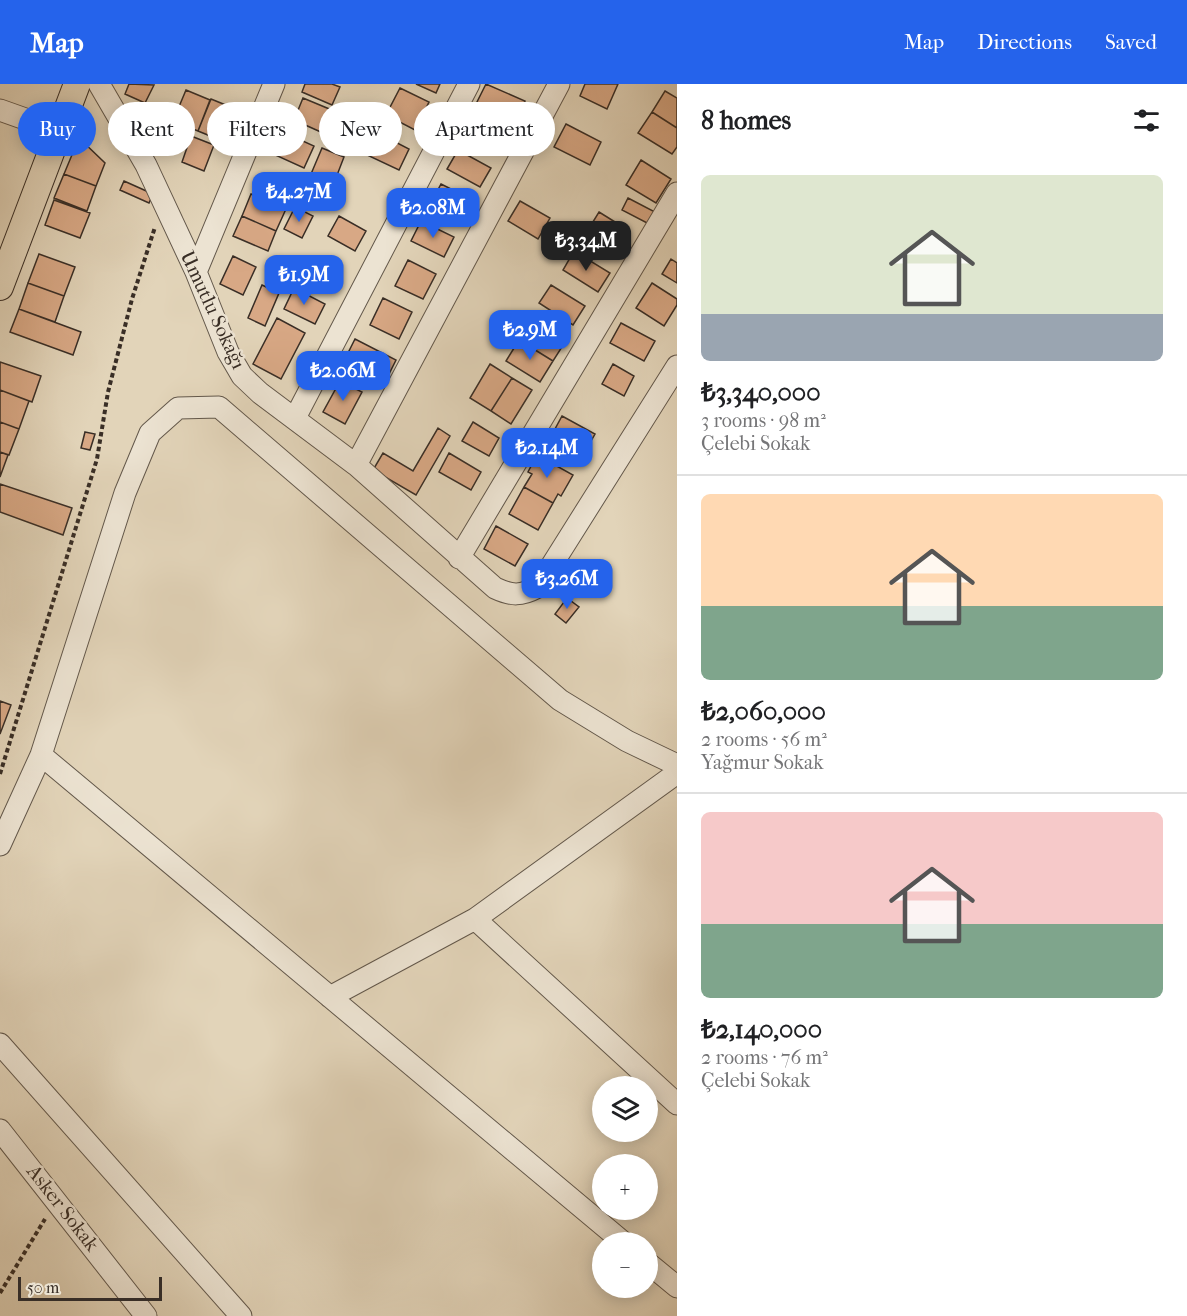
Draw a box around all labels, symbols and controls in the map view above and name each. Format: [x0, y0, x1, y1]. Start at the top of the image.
text: Map [30, 26, 84, 59]
text: Map [904, 30, 944, 54]
text: Directions [977, 30, 1072, 54]
text: Saved [1105, 30, 1157, 54]
chip: Buy [18, 102, 96, 156]
chip: Rent [108, 102, 195, 156]
chip: Filters [207, 102, 307, 156]
chip: New [319, 102, 402, 156]
chip: Apartment [414, 102, 555, 156]
icon: filters [1130, 104, 1163, 137]
text: 8 homes [701, 105, 791, 136]
pin: ₺4.27M [250, 172, 348, 223]
text: ₺4.27M [266, 180, 332, 203]
pin: ₺2.08M [384, 188, 482, 239]
text: ₺2.08M [401, 196, 465, 219]
icon: home [878, 214, 986, 322]
pin: ₺3.34M [537, 221, 635, 272]
text: ₺3.34M [555, 229, 617, 252]
street label: Umutlu Sokağı [176, 247, 250, 373]
pin: ₺1.9M [262, 255, 346, 306]
text: ₺1.9M [279, 263, 329, 286]
pin: ₺2.9M [488, 310, 572, 361]
text: ₺2.9M [503, 318, 557, 341]
pin: ₺2.06M [294, 351, 392, 402]
text: ₺2.06M [310, 359, 376, 382]
text: ₺3,340,000 [701, 377, 821, 408]
text: 3 rooms · 98 m² [701, 409, 826, 432]
pin: ₺2.14M [498, 428, 596, 479]
text: Çelebi Sokak [701, 432, 810, 455]
text: ₺2.14M [516, 436, 578, 459]
icon: home [878, 533, 986, 641]
pin: ₺3.26M [518, 559, 616, 610]
text: ₺3.26M [536, 567, 598, 590]
text: ₺2,060,000 [701, 696, 826, 727]
text: 2 rooms · 56 m² [701, 728, 827, 751]
text: Yağmur Sokak [701, 751, 824, 774]
icon: home [878, 851, 986, 959]
text: ₺2,140,000 [701, 1014, 822, 1045]
text: 2 rooms · 76 m² [701, 1046, 828, 1069]
text: Çelebi Sokak [701, 1069, 810, 1092]
map controls [592, 1076, 658, 1298]
button: layers [592, 1076, 658, 1142]
button: + [592, 1154, 658, 1220]
street label: Asker Sokak [22, 1159, 104, 1256]
button: − [592, 1232, 658, 1298]
scale bar [18, 1274, 162, 1302]
text: 50 m [27, 1278, 59, 1297]

